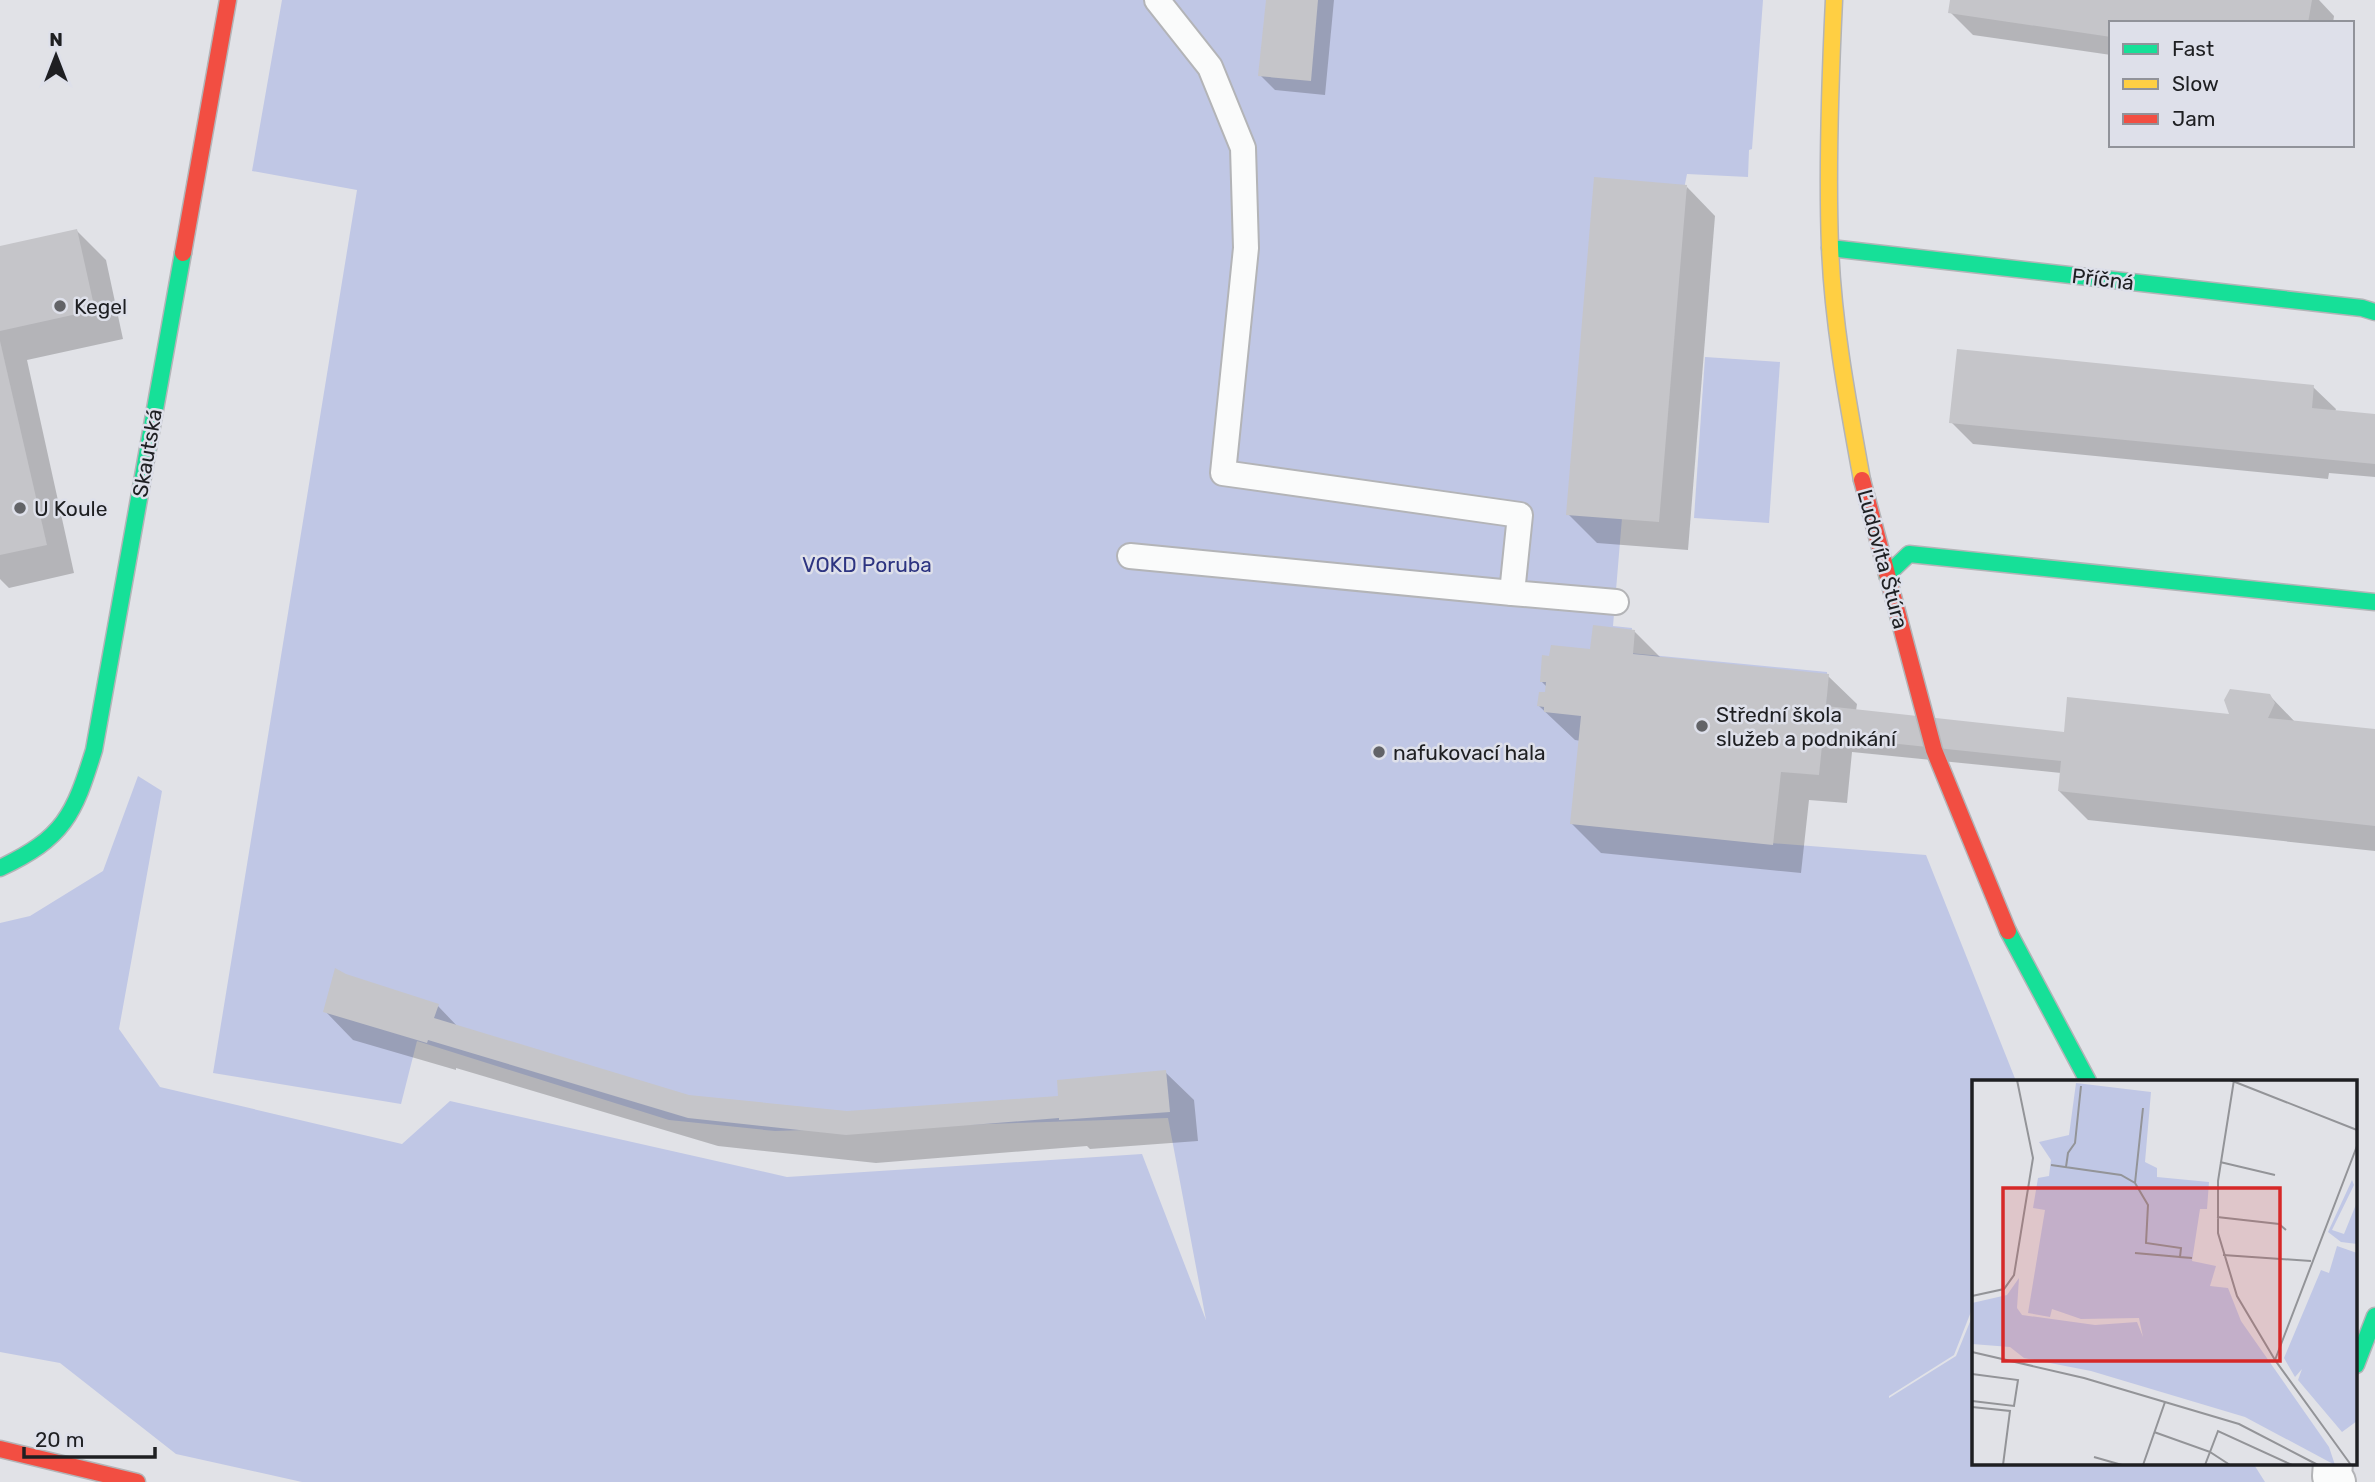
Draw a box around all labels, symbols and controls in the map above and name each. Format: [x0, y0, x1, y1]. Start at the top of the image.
north arrow [21, 21, 91, 91]
legend [2109, 21, 2354, 147]
text: N [49, 28, 63, 51]
text: Fast [2172, 36, 2214, 61]
text: Slow [2172, 71, 2219, 96]
text: Jam [2172, 106, 2216, 131]
street label: Příčná [2070, 263, 2136, 295]
place label: Kegel [74, 294, 127, 319]
marker: Kegel [52, 298, 68, 314]
street label: Skautská [127, 407, 167, 499]
street label: Ľudovíta Štúra [1852, 487, 1914, 631]
place label: U Koule [34, 496, 107, 521]
marker: U Koule [12, 500, 28, 516]
park label: VOKD Poruba [802, 552, 932, 577]
place label: Střední škola služeb a podnikání [1716, 702, 1897, 751]
marker: Střední škola služeb a podnikání [1694, 718, 1710, 734]
place label: nafukovací hala [1393, 740, 1546, 765]
marker: nafukovací hala [1371, 744, 1387, 760]
inset map [1972, 1080, 2358, 1464]
scale bar [24, 1416, 156, 1460]
text: 20 m [35, 1427, 84, 1452]

